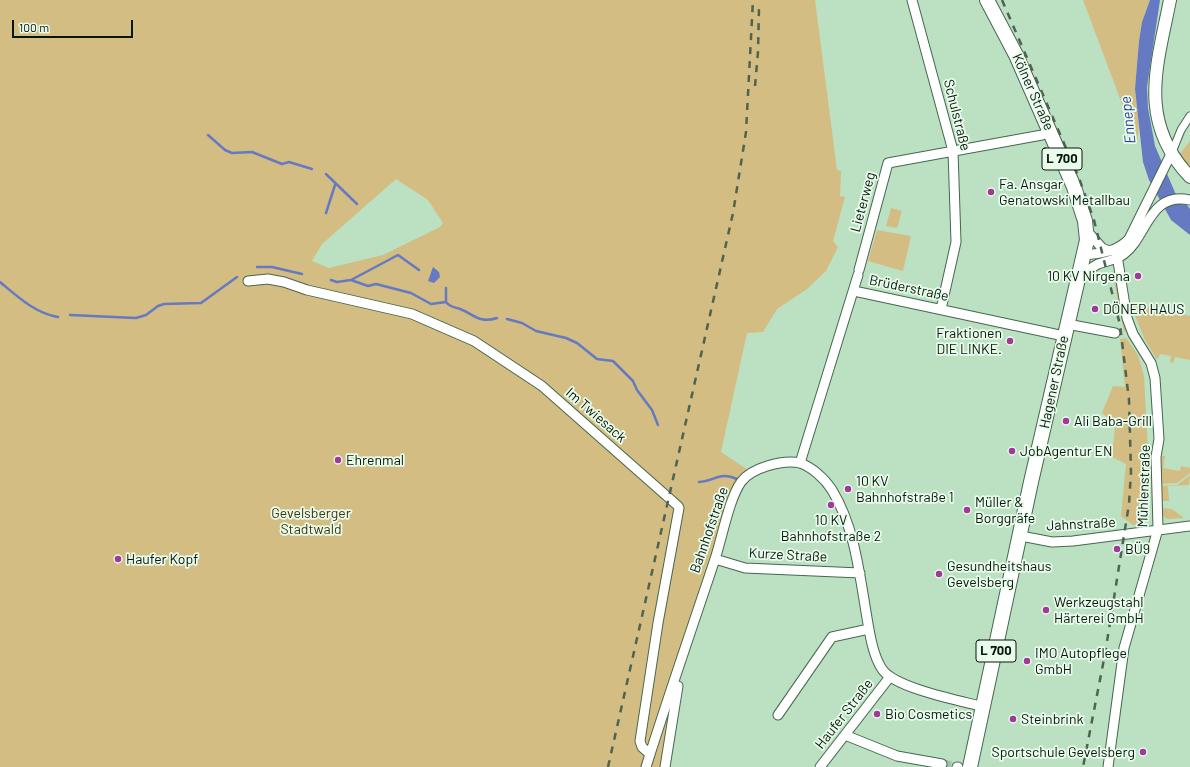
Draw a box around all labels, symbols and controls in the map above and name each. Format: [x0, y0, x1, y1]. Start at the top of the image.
scale bar [14, 12, 135, 38]
text: 100 m [19, 20, 49, 34]
street label: Kölner Straße [1009, 51, 1057, 133]
street label: Schulstraße [940, 78, 974, 152]
water label: Ennepe [1117, 95, 1139, 145]
road number: L 700 [1042, 148, 1082, 170]
street label: Lieterweg [847, 170, 879, 234]
place label: Fa. Ansgar Genatowski Metallbau [999, 176, 1130, 208]
marker: Fa. Ansgar Genatowski Metallbau [986, 187, 996, 197]
place label: 10 KV Nirgena [1047, 268, 1130, 284]
street label: Brüderstraße [868, 271, 950, 305]
marker: 10 KV Nirgena [1133, 271, 1143, 281]
place label: DÖNER HAUS [1103, 301, 1184, 317]
marker: DÖNER HAUS [1090, 304, 1100, 314]
place label: Fraktionen DIE LINKE. [936, 325, 1002, 358]
street label: Hagener Straße [1036, 334, 1072, 430]
marker: Fraktionen DIE LINKE. [1005, 336, 1015, 346]
street label: Im Twiesack [562, 384, 630, 446]
place label: Ali Baba-Grill [1074, 413, 1152, 429]
marker: Ali Baba-Grill [1061, 416, 1071, 426]
place label: JobAgentur EN [1020, 443, 1112, 459]
street label: Mühlenstraße [1134, 444, 1154, 528]
marker: JobAgentur EN [1007, 446, 1017, 456]
place label: Ehrenmal [346, 452, 404, 468]
marker: Ehrenmal [333, 455, 343, 465]
place label: 10 KV Bahnhofstraße 1 [856, 473, 954, 506]
marker: 10 KV Bahnhofstraße 1 [843, 484, 853, 494]
street label: Bahnhofstraße [686, 485, 732, 575]
place label: Müller & Borggräfe [975, 494, 1035, 526]
marker: 10 KV Bahnhofstraße 2 [826, 500, 836, 510]
park label: Gevelsberger Stadtwald [271, 505, 351, 538]
marker: Müller & Borggräfe [962, 505, 972, 515]
place label: 10 KV Bahnhofstraße 2 [781, 512, 881, 544]
street label: Jahnstraße [1046, 514, 1116, 534]
place label: BÜ9 [1125, 541, 1150, 557]
marker: BÜ9 [1112, 544, 1122, 554]
street label: Kurze Straße [748, 545, 828, 565]
place label: Haufer Kopf [126, 551, 198, 567]
marker: Haufer Kopf [113, 554, 123, 564]
place label: Gesundheitshaus Gevelsberg [947, 558, 1051, 590]
marker: Gesundheitshaus Gevelsberg [934, 569, 944, 579]
place label: Werkzeugstahl Härterei GmbH [1054, 594, 1144, 626]
marker: Werkzeugstahl Härterei GmbH [1041, 605, 1051, 615]
road number: L 700 [976, 640, 1016, 662]
place label: IMO Autopflege GmbH [1035, 645, 1127, 678]
marker: IMO Autopflege GmbH [1022, 656, 1032, 666]
street label: Haufer Straße [811, 676, 877, 752]
place label: Bio Cosmetics [885, 706, 972, 722]
marker: Bio Cosmetics [872, 709, 882, 719]
place label: Steinbrink [1021, 711, 1083, 727]
marker: Steinbrink [1008, 714, 1018, 724]
place label: Sportschule Gevelsberg [992, 744, 1135, 760]
marker: Sportschule Gevelsberg [1138, 747, 1148, 757]

